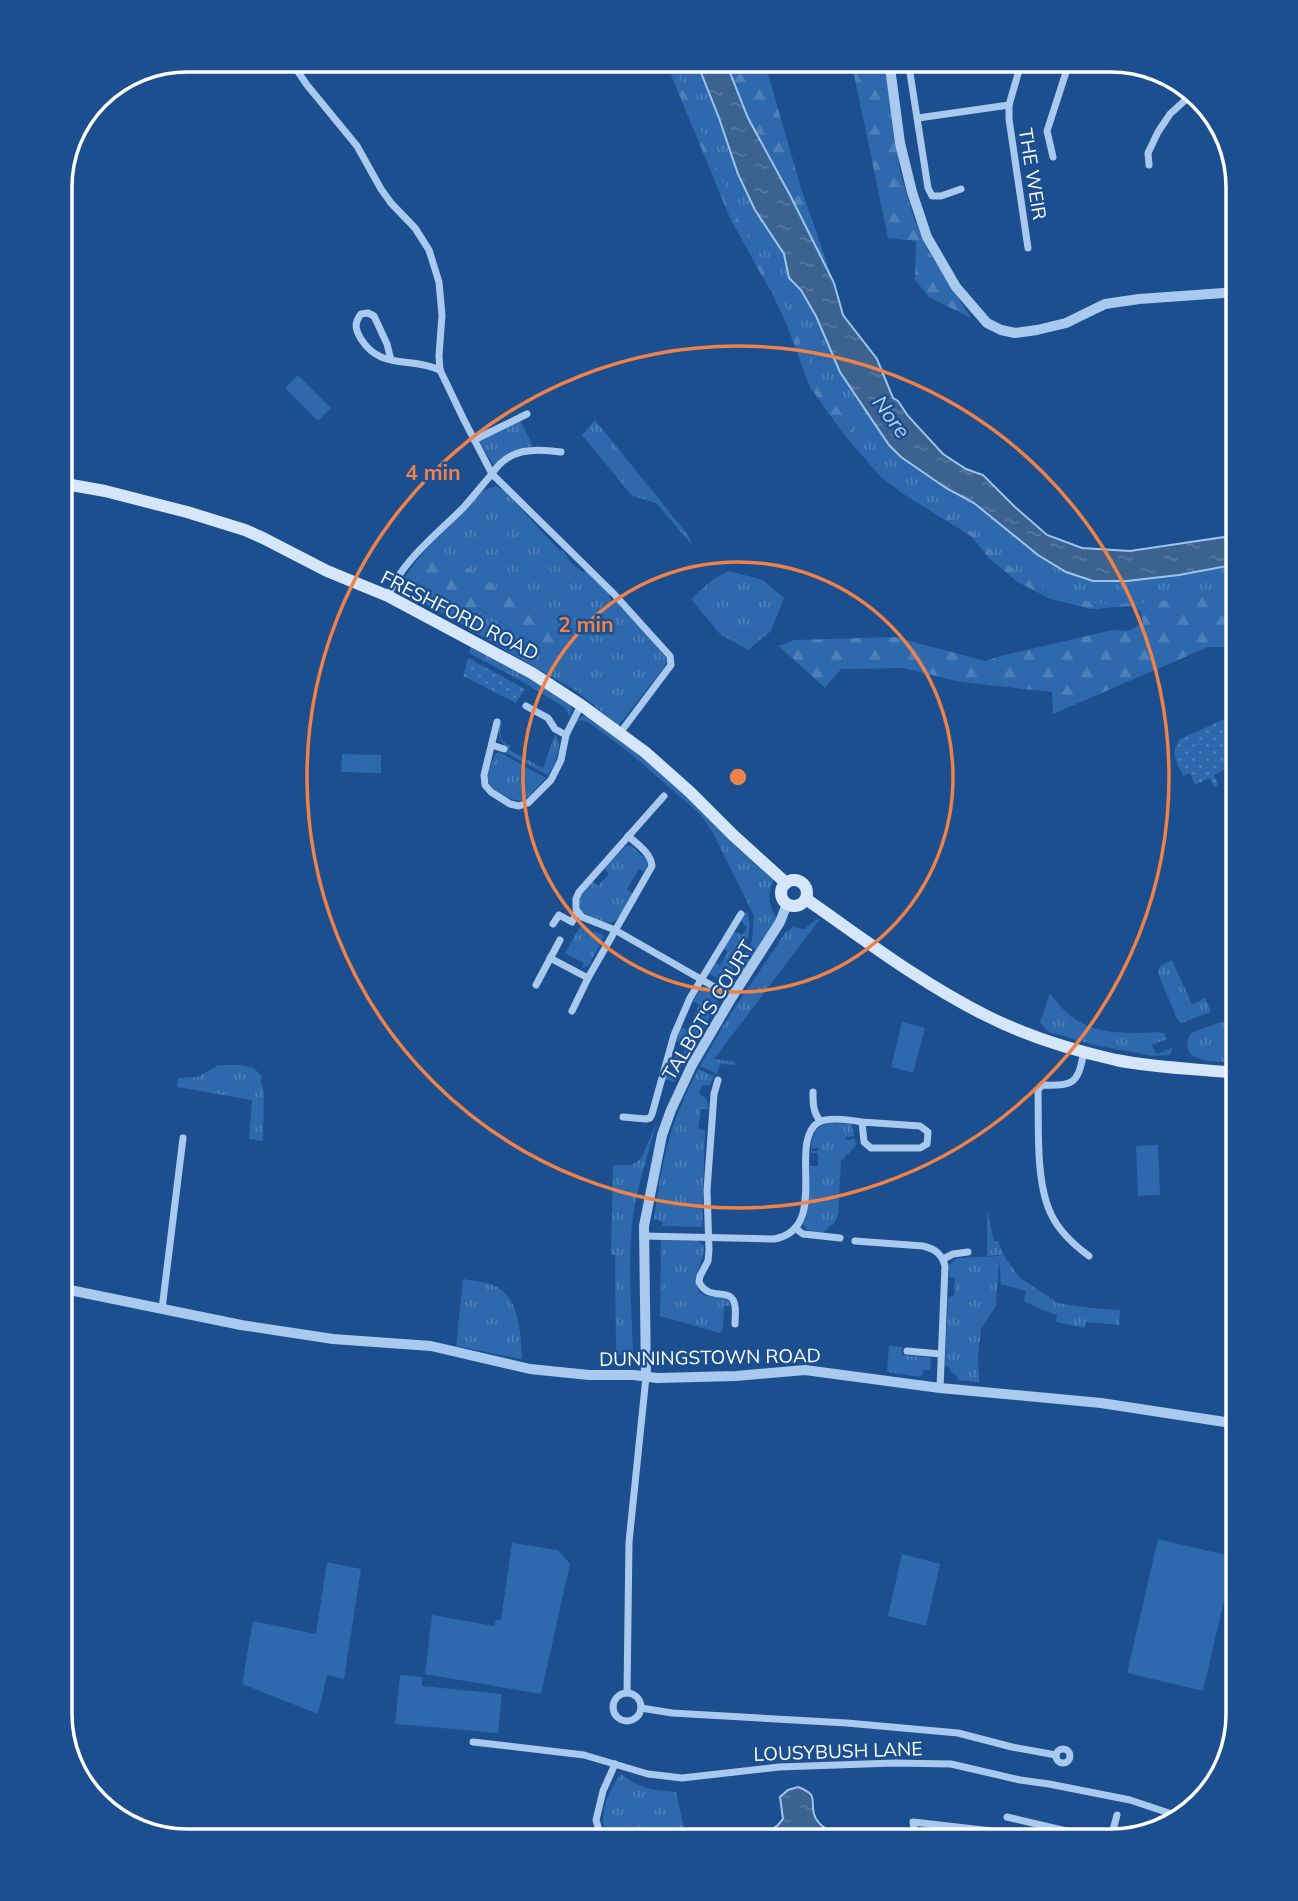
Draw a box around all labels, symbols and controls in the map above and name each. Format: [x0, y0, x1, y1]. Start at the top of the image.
street label: THE WEIR [1014, 126, 1052, 222]
water label: Nore [867, 390, 916, 443]
text: 4 min [405, 459, 461, 485]
street label: FRESHFORD ROAD [377, 565, 543, 665]
text: 2 min [558, 611, 614, 637]
centre of rings [726, 765, 750, 789]
street label: TALBOT'S COURT [657, 935, 759, 1084]
street label: DUNNINGSTOWN ROAD [599, 1343, 821, 1371]
street label: LOUSYBUSH LANE [753, 1736, 923, 1766]

